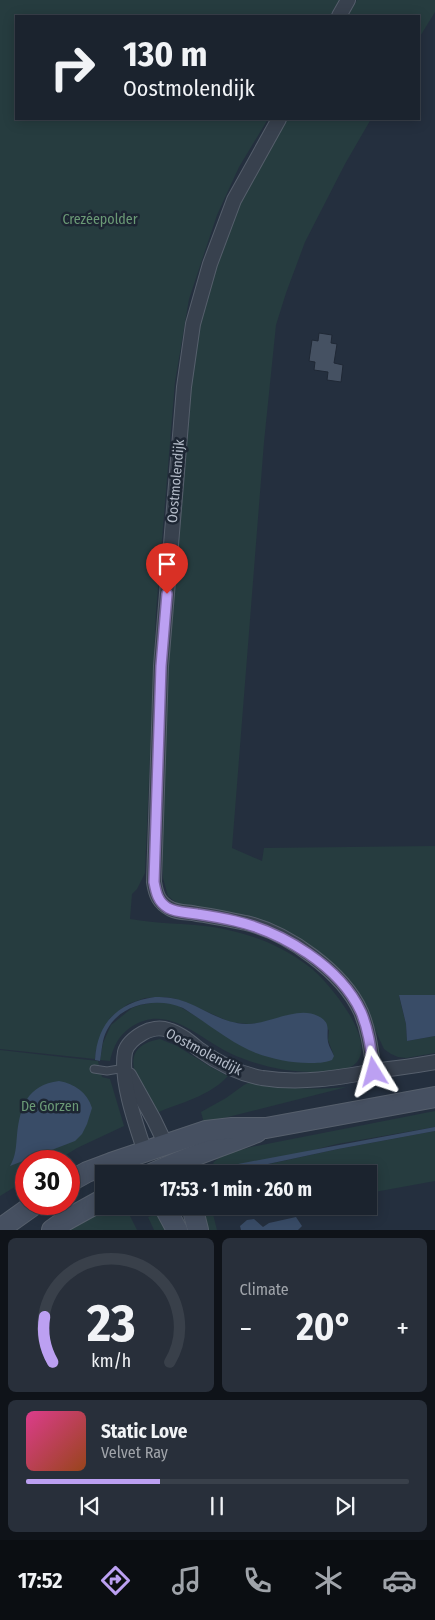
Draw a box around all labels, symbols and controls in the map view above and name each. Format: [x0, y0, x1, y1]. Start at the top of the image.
text: 130 m [123, 33, 207, 75]
icon: right [40, 35, 105, 100]
text: Oostmolendijk [123, 75, 255, 102]
park label: Crezéepolder [62, 211, 138, 228]
street label: Oostmolendijk [164, 438, 188, 524]
pin [146, 543, 188, 594]
icon: arrive [153, 550, 181, 578]
street label: Oostmolendijk [163, 1025, 245, 1079]
position arrow [347, 1045, 399, 1097]
park label: De Gorzen [21, 1098, 79, 1115]
speed limit sign: 30 [15, 1150, 80, 1215]
text: 17:53 · 1 min · 260 m [160, 1178, 312, 1201]
text: Climate [240, 1280, 289, 1299]
text: 23 [85, 1292, 135, 1355]
text: 20° [296, 1304, 352, 1350]
text: − [240, 1312, 252, 1345]
text: + [396, 1312, 409, 1345]
text: km/h [91, 1350, 131, 1372]
text: Static Love [101, 1420, 188, 1443]
text: Velvet Ray [101, 1443, 168, 1462]
icon: previous [76, 1492, 104, 1520]
icon: pause [203, 1492, 231, 1520]
icon: next [331, 1492, 359, 1520]
icon: directions [98, 1563, 133, 1598]
icon: music [169, 1563, 204, 1598]
icon: phone [240, 1563, 275, 1598]
icon: climate [311, 1563, 346, 1598]
icon: car [382, 1563, 417, 1598]
text: 17:52 [18, 1567, 63, 1594]

